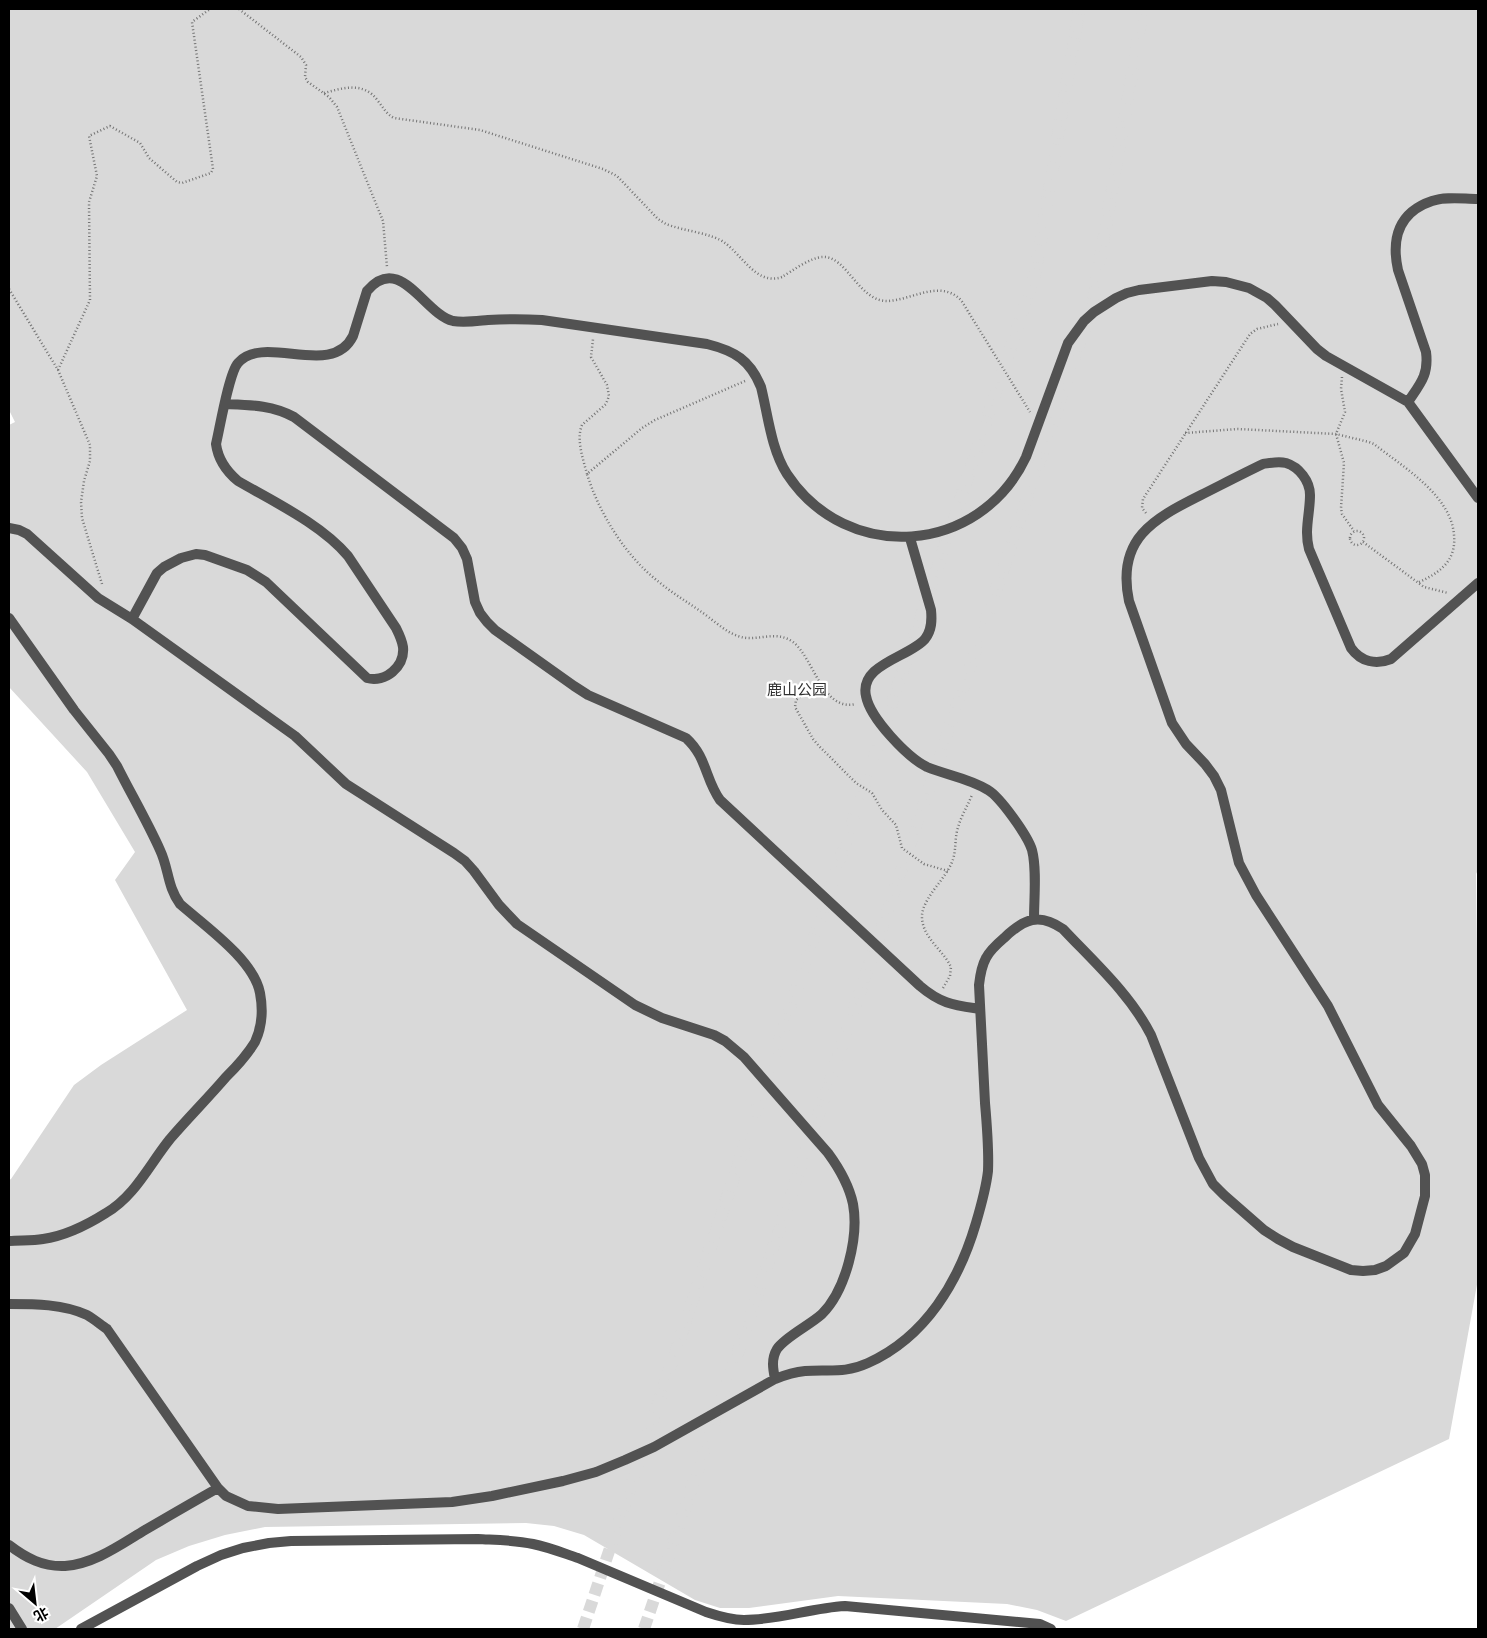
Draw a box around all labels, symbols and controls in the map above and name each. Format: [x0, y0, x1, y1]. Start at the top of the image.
park label: 鹿山公园 [767, 682, 827, 701]
north arrow [10, 1578, 60, 1628]
text: 北 [30, 1602, 51, 1624]

